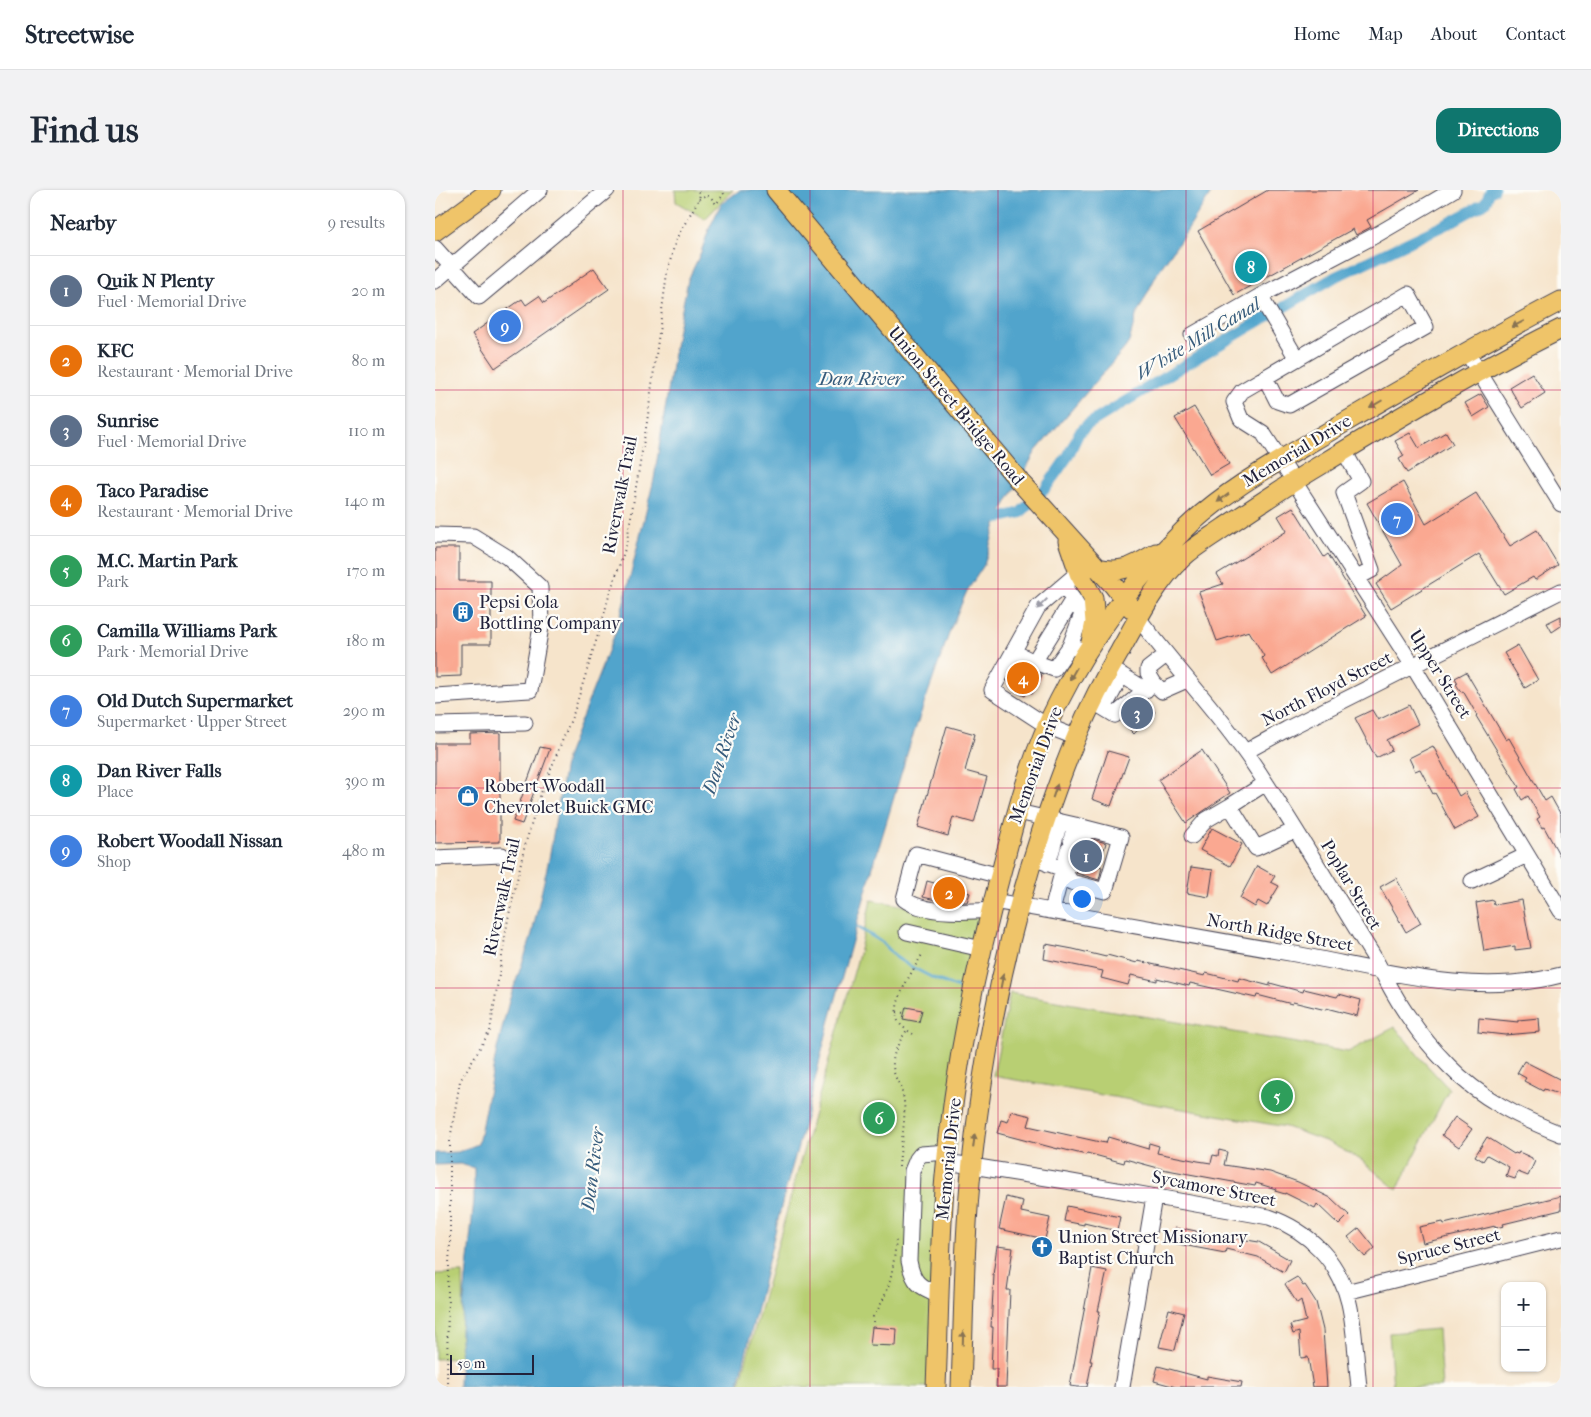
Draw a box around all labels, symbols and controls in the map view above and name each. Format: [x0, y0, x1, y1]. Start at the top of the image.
text: Streetwise [25, 21, 134, 49]
text: Home [1293, 24, 1340, 45]
text: Map [1368, 24, 1403, 45]
text: About [1431, 24, 1477, 45]
text: Contact [1505, 24, 1566, 45]
button: Directions [1436, 108, 1561, 153]
text: Find us [30, 110, 139, 151]
text: Nearby [50, 211, 116, 235]
text: 9 results [328, 213, 385, 232]
pin: 8 [1235, 248, 1267, 286]
text: Quik N Plenty [97, 270, 214, 292]
text: 1 [63, 281, 69, 300]
text: 20 m [351, 281, 385, 300]
text: Fuel · Memorial Drive [97, 292, 246, 311]
water label: White Mill Canal [1132, 292, 1266, 385]
pin: 9 [489, 307, 521, 345]
one-way arrow [1510, 320, 1525, 328]
street label: Union Street Bridge Road [883, 322, 1029, 490]
text: KFC [97, 340, 134, 362]
text: 2 [62, 351, 70, 370]
text: 80 m [351, 351, 385, 370]
text: Restaurant · Memorial Drive [97, 362, 293, 381]
water label: Dan River [817, 368, 905, 390]
one-way arrow [1370, 399, 1383, 408]
text: Sunrise [97, 410, 159, 432]
street label: Memorial Drive [1239, 410, 1355, 492]
text: 3 [63, 421, 69, 440]
text: 110 m [348, 421, 385, 440]
text: Fuel · Memorial Drive [97, 432, 246, 451]
street label: Riverwalk Trail [598, 434, 642, 556]
text: Taco Paradise [97, 480, 208, 502]
text: 4 [61, 491, 71, 510]
text: 140 m [344, 491, 385, 510]
one-way arrow [1217, 492, 1230, 503]
pin: 7 [1381, 500, 1413, 538]
text: Restaurant · Memorial Drive [97, 502, 293, 521]
text: M.C. Martin Park [97, 550, 238, 572]
text: 5 [63, 561, 69, 580]
text: 170 m [346, 561, 385, 580]
text: Park [97, 572, 129, 591]
place label: Pepsi Cola Bottling Company [479, 592, 622, 634]
one-way arrow [1036, 598, 1048, 610]
building icon: Pepsi Cola Bottling Company [451, 600, 475, 624]
text: Camilla Williams Park [97, 620, 277, 642]
street label: Upper Street [1404, 625, 1476, 723]
text: 6 [62, 631, 70, 650]
text: 180 m [346, 631, 385, 650]
text: Park · Memorial Drive [97, 642, 248, 661]
street label: North Floyd Street [1258, 647, 1396, 731]
pin: 4 [1007, 659, 1039, 697]
one-way arrow [1069, 667, 1078, 680]
text: Old Dutch Supermarket [97, 690, 293, 712]
pin: 3 [1121, 694, 1153, 732]
text: 7 [62, 701, 70, 720]
text: 290 m [343, 701, 385, 720]
street label: Memorial Drive [1005, 703, 1067, 826]
water label: Dan River [697, 709, 747, 799]
text: Supermarket · Upper Street [97, 712, 287, 731]
text: Dan River Falls [97, 760, 222, 782]
text: 8 [62, 771, 70, 790]
text: 390 m [344, 771, 385, 790]
place label: Robert Woodall Chevrolet Buick GMC [484, 776, 654, 818]
text: Place [97, 782, 133, 801]
shop icon: Robert Woodall Chevrolet Buick GMC [456, 784, 480, 808]
one-way arrow [1052, 784, 1060, 799]
text: Robert Woodall Nissan [97, 830, 283, 852]
street label: Riverwalk Trail [479, 836, 525, 958]
street label: Poplar Street [1316, 836, 1386, 934]
pin: 1 [1070, 837, 1102, 875]
text: 9 [62, 841, 70, 860]
text: 480 m [342, 841, 385, 860]
text: Shop [97, 852, 131, 871]
pin: 2 [933, 874, 965, 912]
your location [1069, 886, 1095, 912]
street label: North Ridge Street [1205, 910, 1355, 956]
one-way arrow [998, 973, 1006, 989]
pin: 5 [1261, 1077, 1293, 1115]
street label: Memorial Drive [932, 1097, 966, 1221]
pin: 6 [863, 1099, 895, 1137]
water label: Dan River [577, 1124, 609, 1214]
one-way arrow [970, 1133, 978, 1149]
street label: Sycamore Street [1150, 1167, 1279, 1211]
street label: Spruce Street [1396, 1224, 1503, 1270]
place label: Union Street Missionary Baptist Church [1058, 1227, 1249, 1269]
church icon: Union Street Missionary Baptist Church [1030, 1235, 1054, 1259]
map controls [1501, 1282, 1546, 1372]
button: + [1501, 1282, 1546, 1327]
button: − [1501, 1327, 1546, 1372]
one-way arrow [959, 1330, 967, 1346]
scale bar [450, 1352, 534, 1375]
text: 50 m [457, 1355, 485, 1372]

